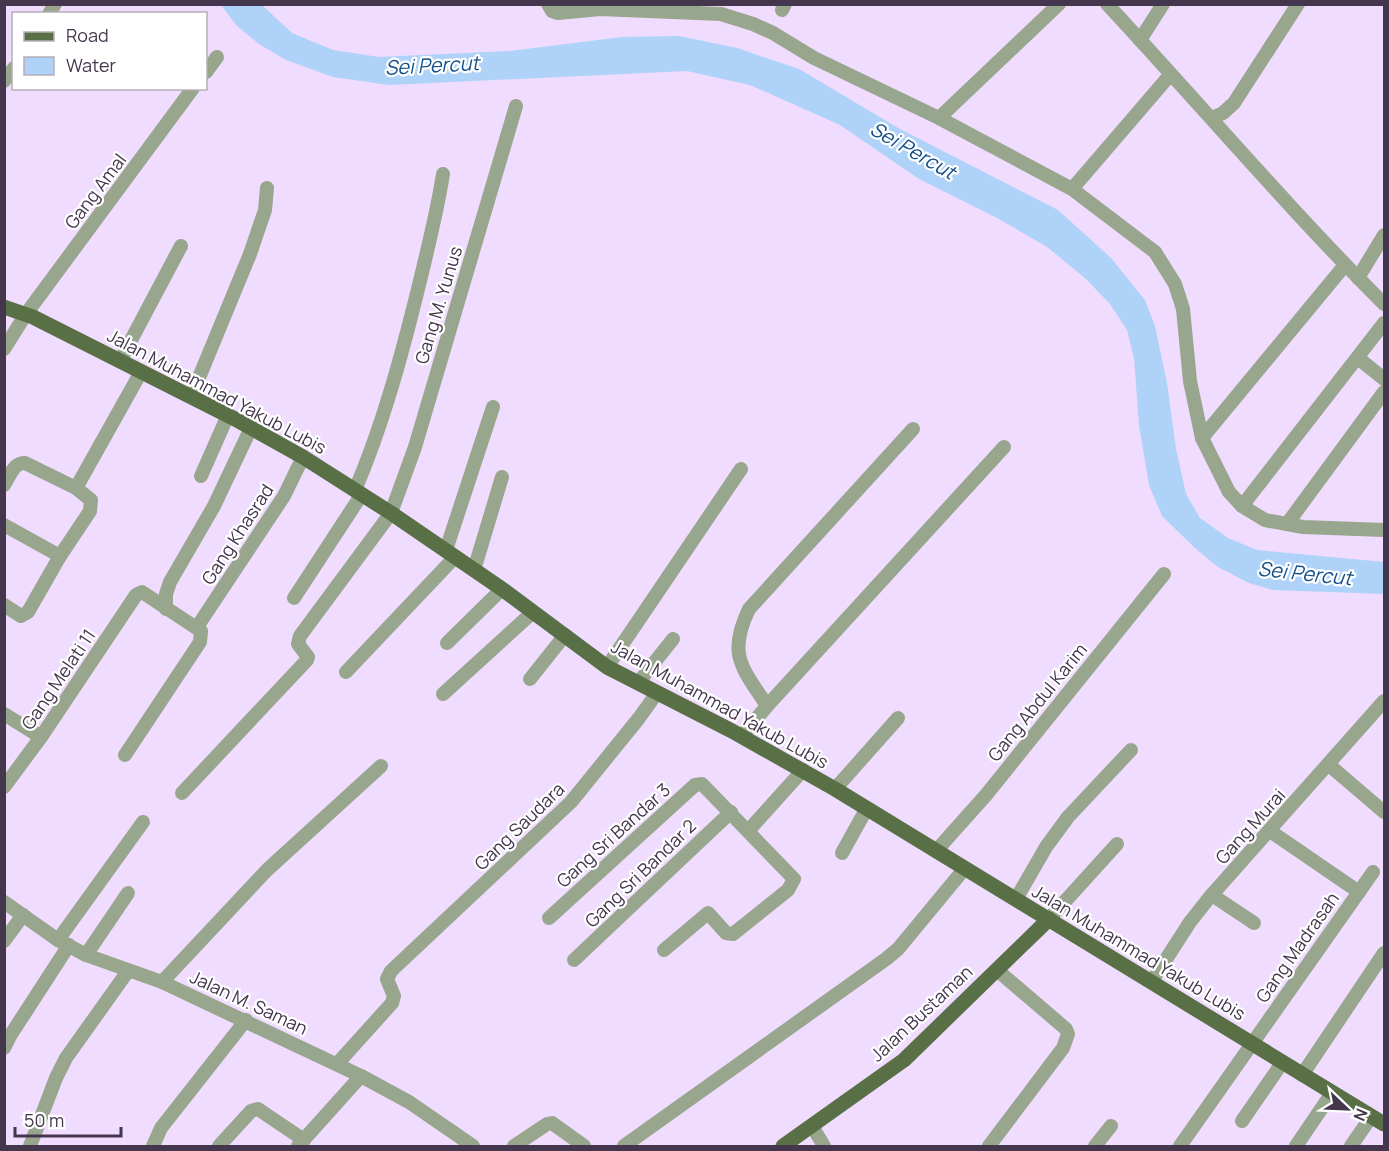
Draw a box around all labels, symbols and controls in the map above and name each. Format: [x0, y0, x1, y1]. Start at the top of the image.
legend [12, 12, 207, 90]
text: Road [66, 23, 109, 47]
water label: Sei Percut [384, 49, 482, 81]
text: Water [66, 53, 116, 77]
water label: Sei Percut [865, 115, 962, 186]
street label: Gang Amal [59, 148, 131, 234]
street label: Gang M. Yunus [409, 243, 467, 367]
street label: Jalan Muhammad Yakub Lubis [103, 323, 331, 459]
street label: Gang Khasrad [196, 479, 278, 589]
water label: Sei Percut [1257, 555, 1355, 592]
street label: Gang Melati 11 [15, 624, 101, 734]
street label: Jalan Muhammad Yakub Lubis [607, 634, 833, 774]
street label: Gang Abdul Karim [982, 638, 1092, 766]
street label: Gang Saudara [469, 777, 569, 875]
street label: Gang Sri Bandar 3 [551, 777, 675, 893]
street label: Gang Murai [1210, 783, 1290, 869]
street label: Gang Sri Bandar 2 [579, 814, 701, 932]
street label: Jalan Muhammad Yakub Lubis [1028, 879, 1250, 1025]
street label: Gang Madrasah [1250, 887, 1344, 1007]
street label: Jalan Bustaman [865, 959, 977, 1067]
street label: Jalan M. Saman [186, 964, 312, 1040]
north arrow [1317, 1079, 1377, 1139]
scale bar [15, 1100, 122, 1138]
text: N [1348, 1105, 1373, 1124]
text: 50 m [24, 1108, 64, 1132]

